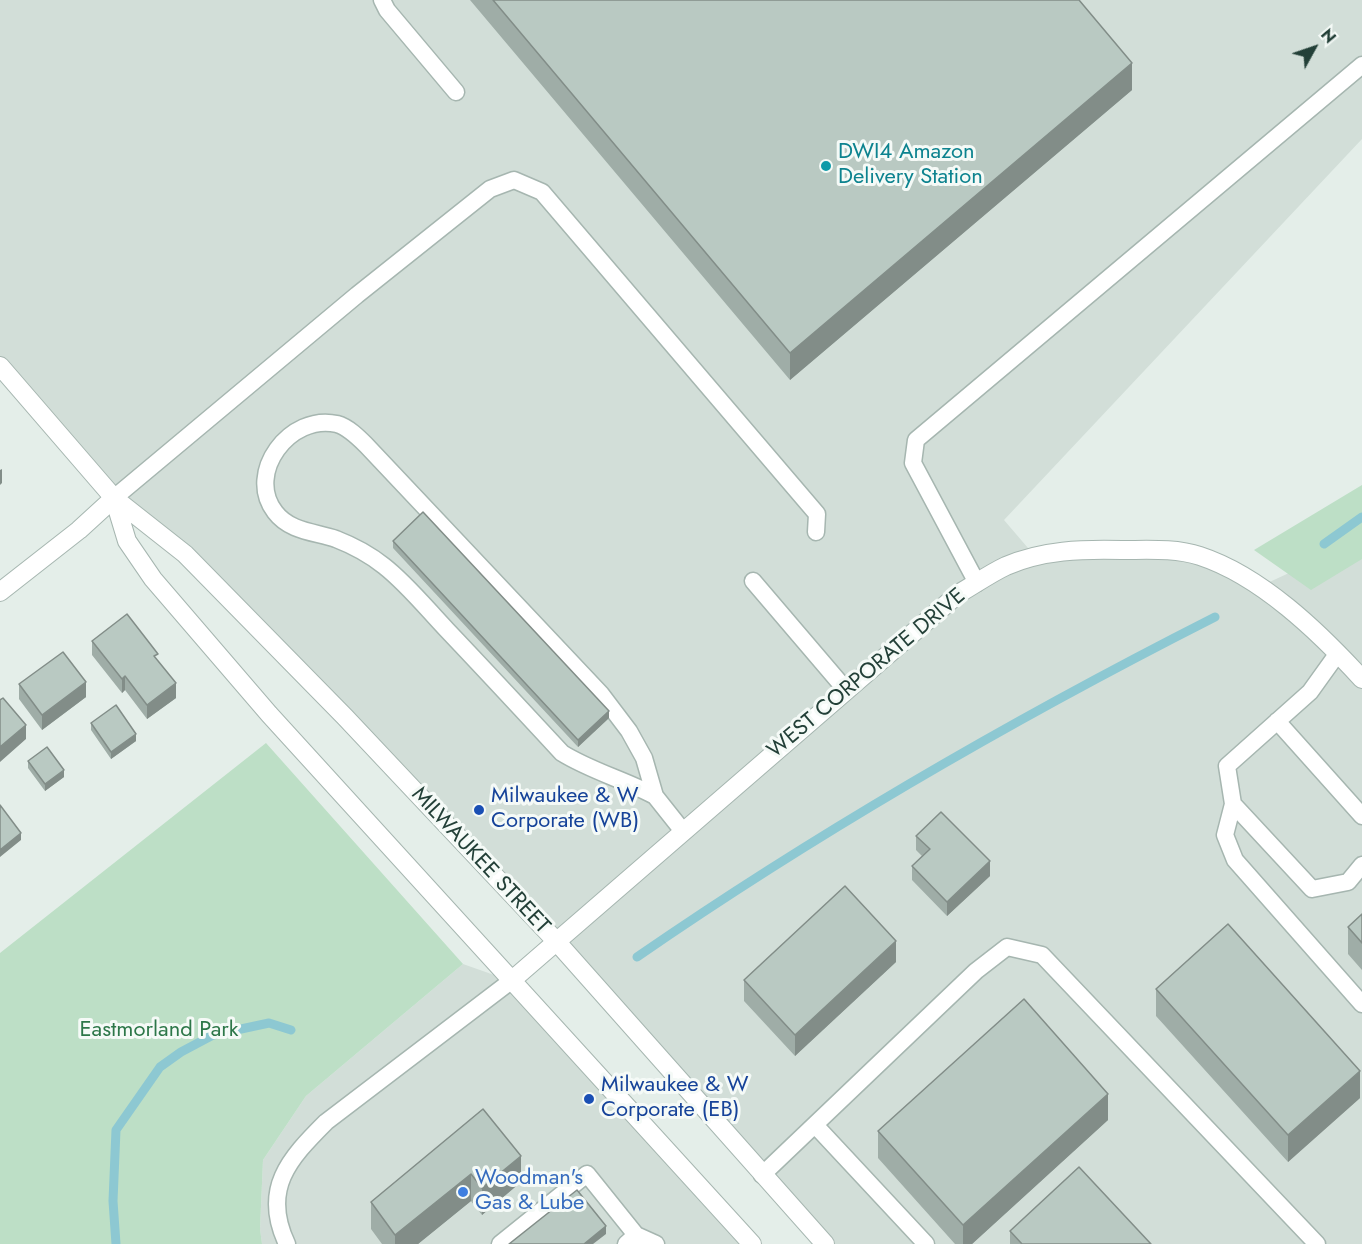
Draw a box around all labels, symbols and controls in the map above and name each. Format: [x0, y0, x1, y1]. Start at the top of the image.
north arrow [1284, 18, 1344, 78]
text: N [1315, 24, 1341, 48]
place label: DWI4 Amazon Delivery Station [838, 140, 983, 192]
marker: DWI4 Amazon Delivery Station [819, 159, 833, 173]
street label: WEST CORPORATE DRIVE [763, 583, 971, 765]
street label: MILWAUKEE STREET [405, 782, 555, 940]
place label: Milwaukee & W Corporate (WB) [491, 784, 639, 836]
marker: Milwaukee & W Corporate (WB) [472, 803, 486, 817]
park label: Eastmorland Park [79, 1018, 239, 1044]
place label: Milwaukee & W Corporate (EB) [601, 1073, 749, 1124]
marker: Milwaukee & W Corporate (EB) [582, 1092, 596, 1106]
place label: Woodman's Gas & Lube [475, 1166, 584, 1218]
marker: Woodman's Gas & Lube [456, 1185, 470, 1199]

